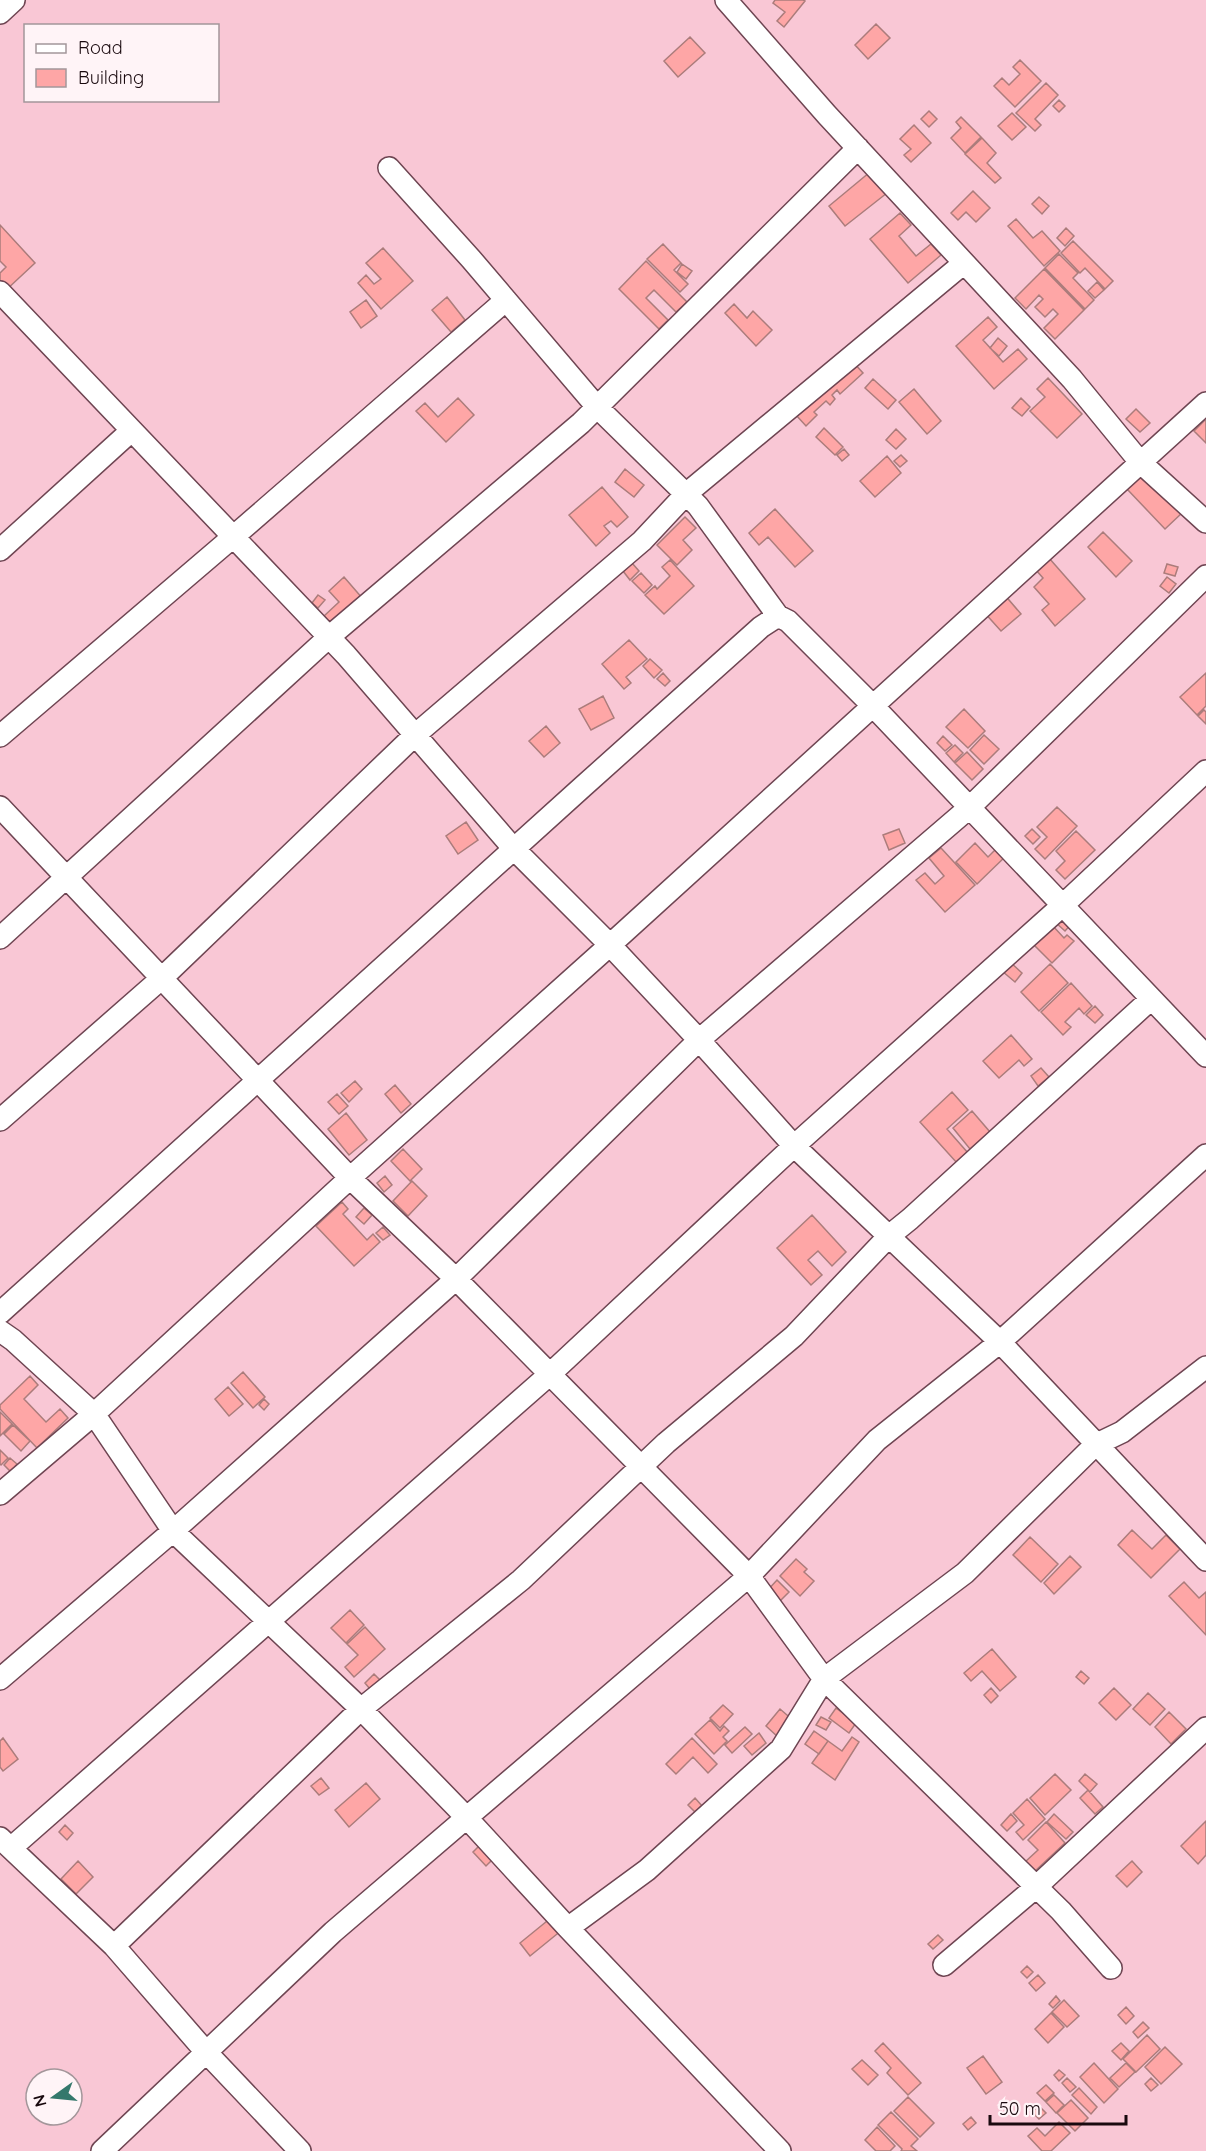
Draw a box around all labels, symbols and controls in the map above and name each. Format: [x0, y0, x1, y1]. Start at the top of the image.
legend [24, 24, 219, 102]
text: Road [78, 36, 123, 59]
text: Building [78, 66, 144, 89]
north arrow [24, 2067, 84, 2127]
scale bar [990, 2088, 1126, 2126]
text: N [28, 2093, 51, 2109]
text: 50 m [999, 2097, 1041, 2120]

